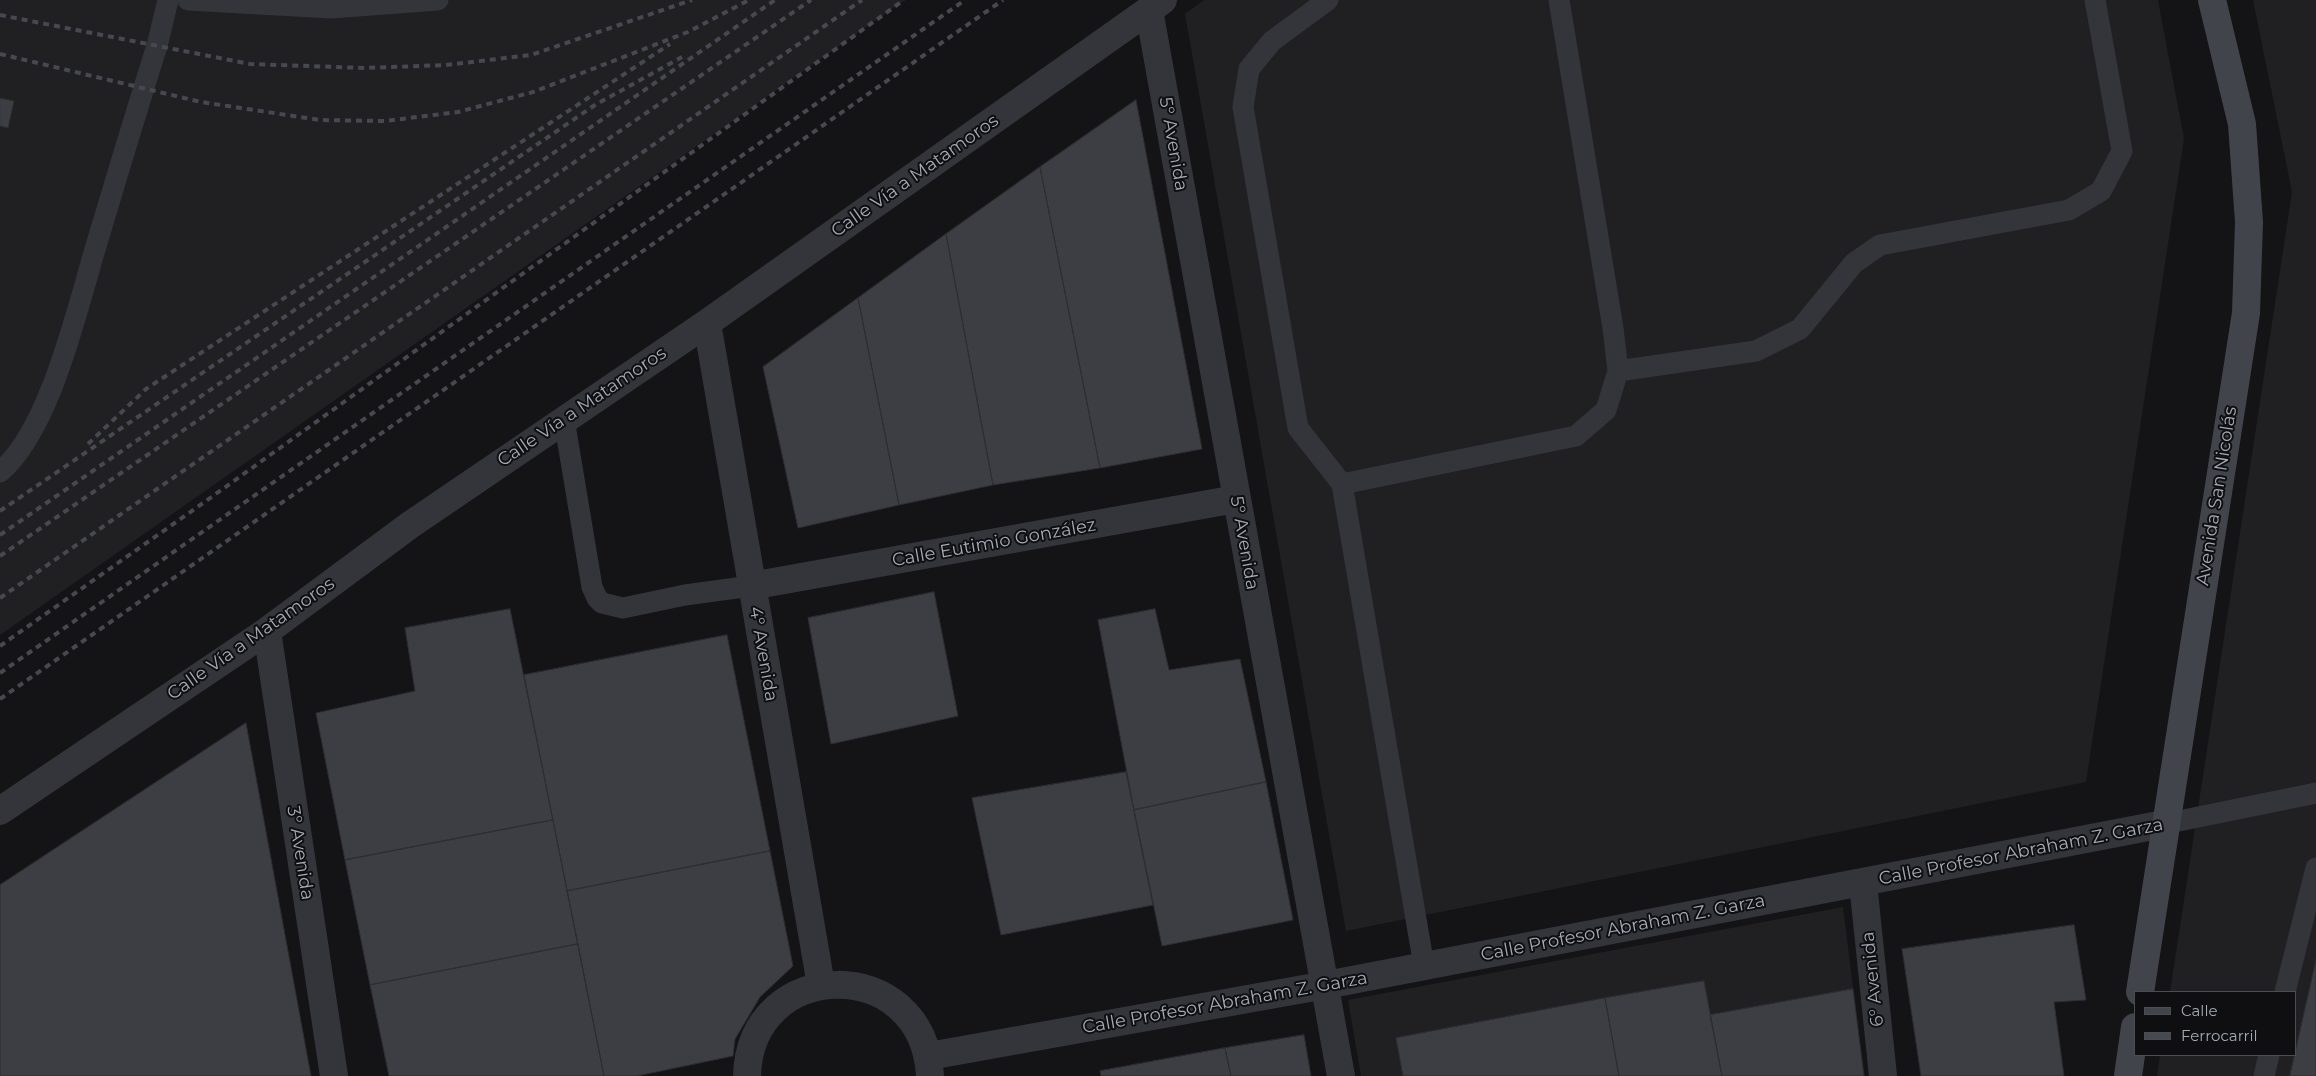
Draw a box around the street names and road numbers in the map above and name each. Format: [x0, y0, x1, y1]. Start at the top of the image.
street label: 5° Avenida [1154, 95, 1192, 193]
street label: Calle Vía a Matamoros [827, 110, 1003, 242]
street label: Calle Vía a Matamoros [493, 342, 671, 472]
street label: Avenida San Nicolás [2192, 405, 2242, 587]
street label: 5° Avenida [1225, 494, 1263, 592]
street label: Calle Eutimio González [890, 514, 1098, 572]
street label: Calle Vía a Matamoros [163, 573, 339, 705]
street label: 4° Avenida [744, 605, 782, 703]
street label: 3° Avenida [282, 805, 318, 901]
street label: Calle Profesor Abraham Z. Garza [1877, 814, 2165, 890]
street label: Calle Profesor Abraham Z. Garza [1479, 890, 1767, 966]
street label: 6° Avenida [1857, 930, 1889, 1028]
street label: Calle Profesor Abraham Z. Garza [1081, 967, 1369, 1039]

